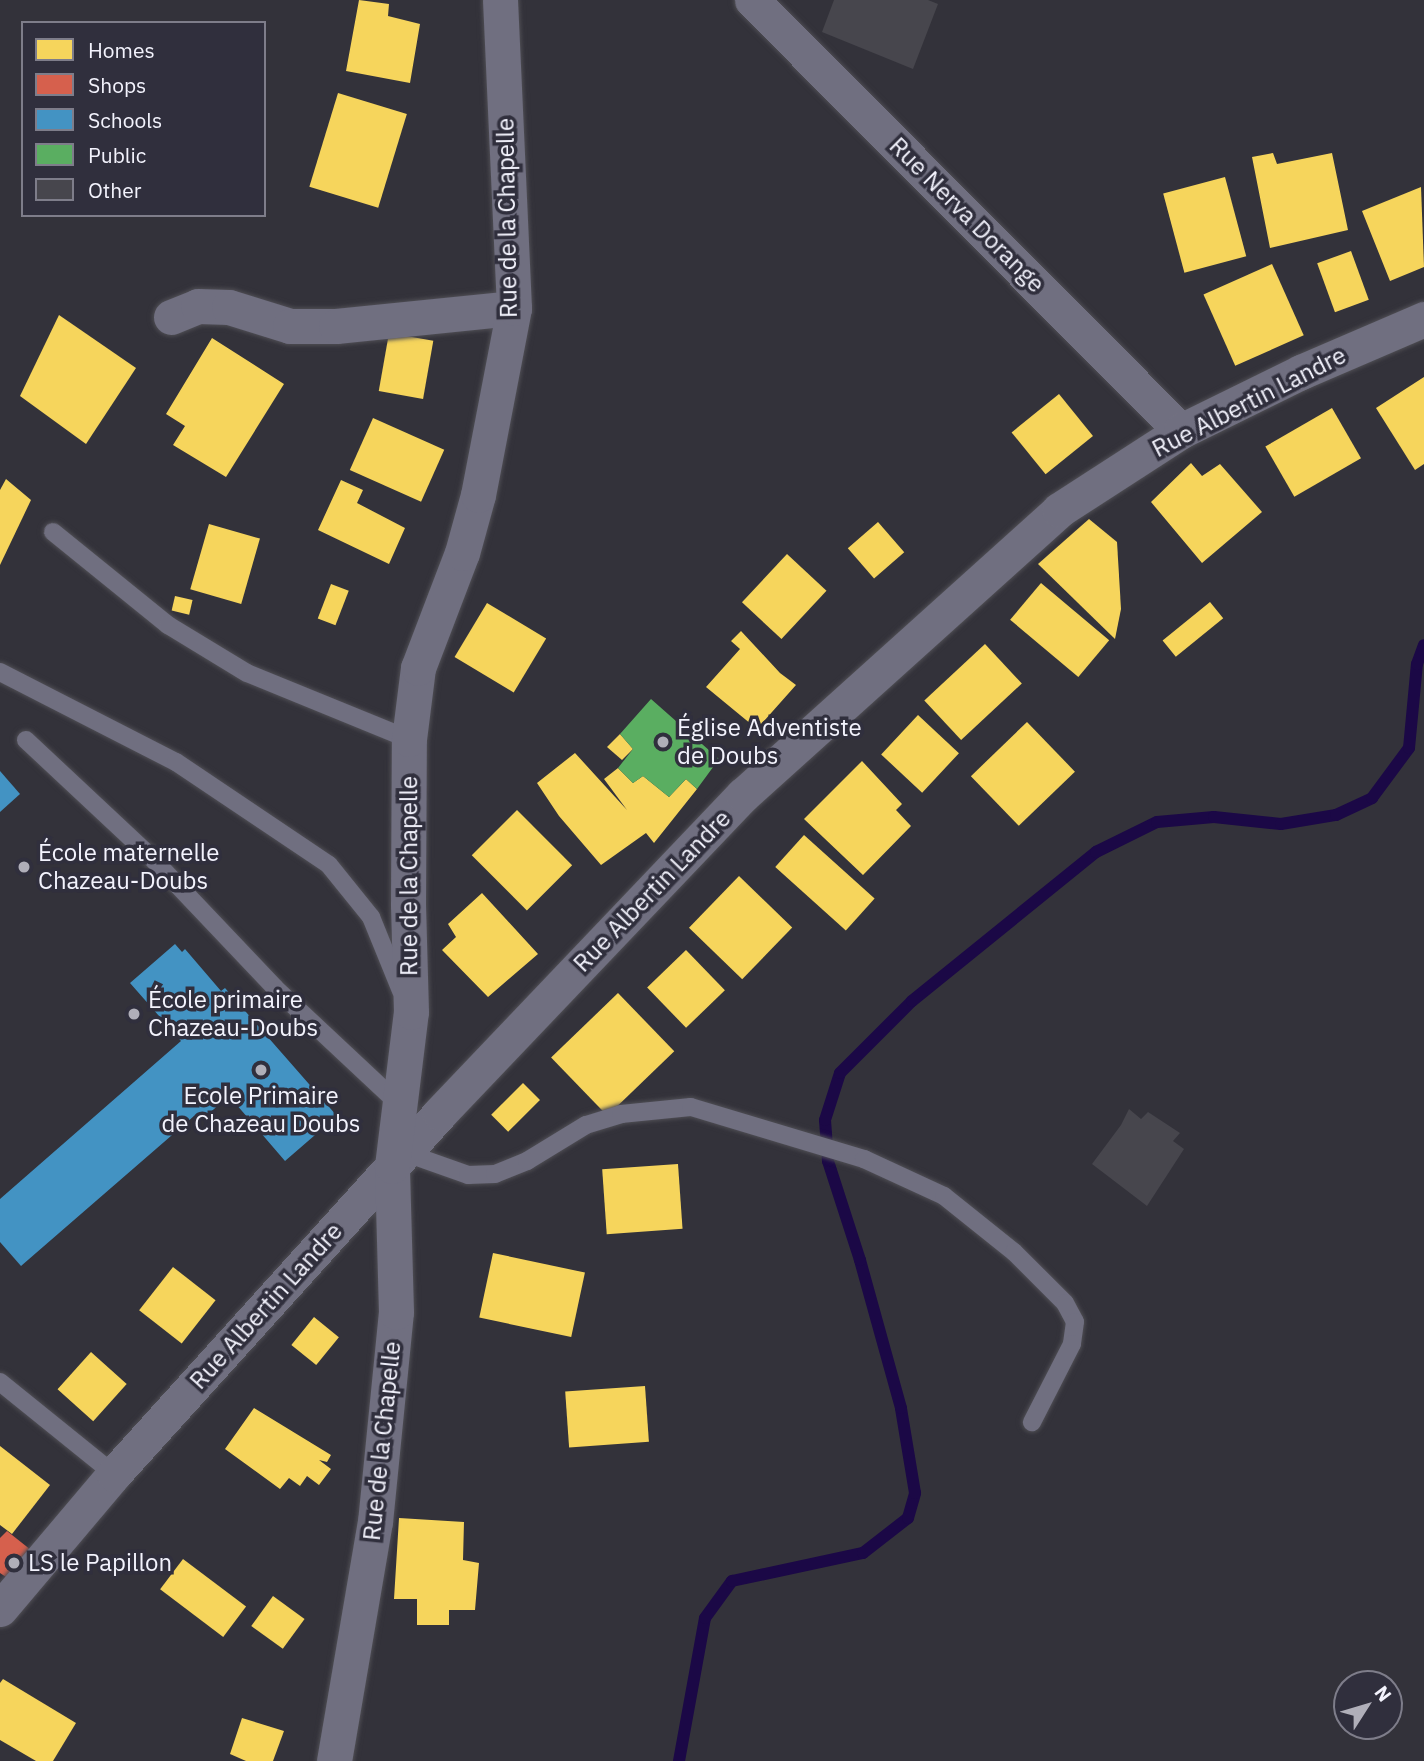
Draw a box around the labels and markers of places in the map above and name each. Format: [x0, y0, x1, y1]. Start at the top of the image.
place label: Église Adventiste de Doubs [677, 714, 862, 770]
marker: Église Adventiste de Doubs [655, 734, 671, 750]
place label: École maternelle Chazeau-Doubs [38, 839, 219, 895]
marker: École maternelle Chazeau-Doubs [16, 859, 32, 875]
place label: École primaire Chazeau-Doubs [148, 986, 318, 1042]
marker: École primaire Chazeau-Doubs [126, 1006, 142, 1022]
marker: Ecole Primaire de Chazeau Doubs [253, 1062, 269, 1078]
place label: Ecole Primaire de Chazeau Doubs [161, 1082, 361, 1138]
place label: LS le Papillon [28, 1549, 172, 1577]
marker: LS le Papillon [6, 1555, 22, 1571]

